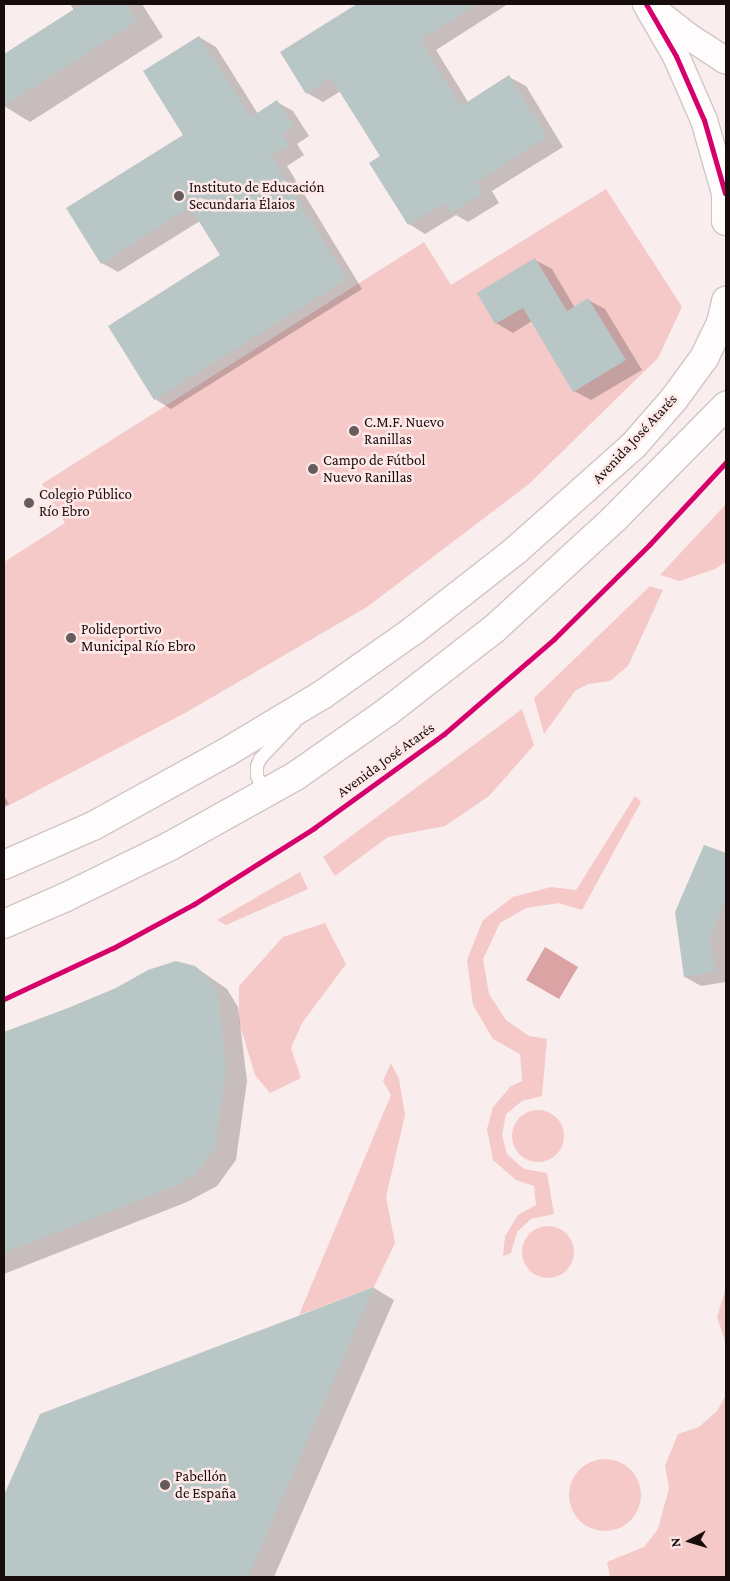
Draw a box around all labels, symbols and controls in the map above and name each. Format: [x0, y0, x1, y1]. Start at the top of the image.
place label: Instituto de Educación Secundaria Élaios [189, 178, 325, 213]
marker: Instituto de Educación Secundaria Élaios [173, 190, 185, 202]
street label: Avenida José Atarés [589, 390, 681, 488]
place label: C.M.F. Nuevo Ranillas [364, 413, 444, 448]
marker: C.M.F. Nuevo Ranillas [348, 425, 360, 437]
place label: Campo de Fútbol Nuevo Ranillas [323, 451, 425, 486]
marker: Campo de Fútbol Nuevo Ranillas [307, 463, 319, 475]
place label: Colegio Público Río Ebro [39, 485, 132, 520]
marker: Colegio Público Río Ebro [23, 497, 35, 509]
place label: Polideportivo Municipal Río Ebro [81, 620, 196, 655]
marker: Polideportivo Municipal Río Ebro [65, 632, 77, 644]
street label: Avenida José Atarés [334, 719, 438, 801]
place label: Pabellón de España [175, 1467, 236, 1502]
marker: Pabellón de España [159, 1479, 171, 1491]
north arrow [665, 1516, 715, 1566]
text: N [667, 1537, 684, 1548]

